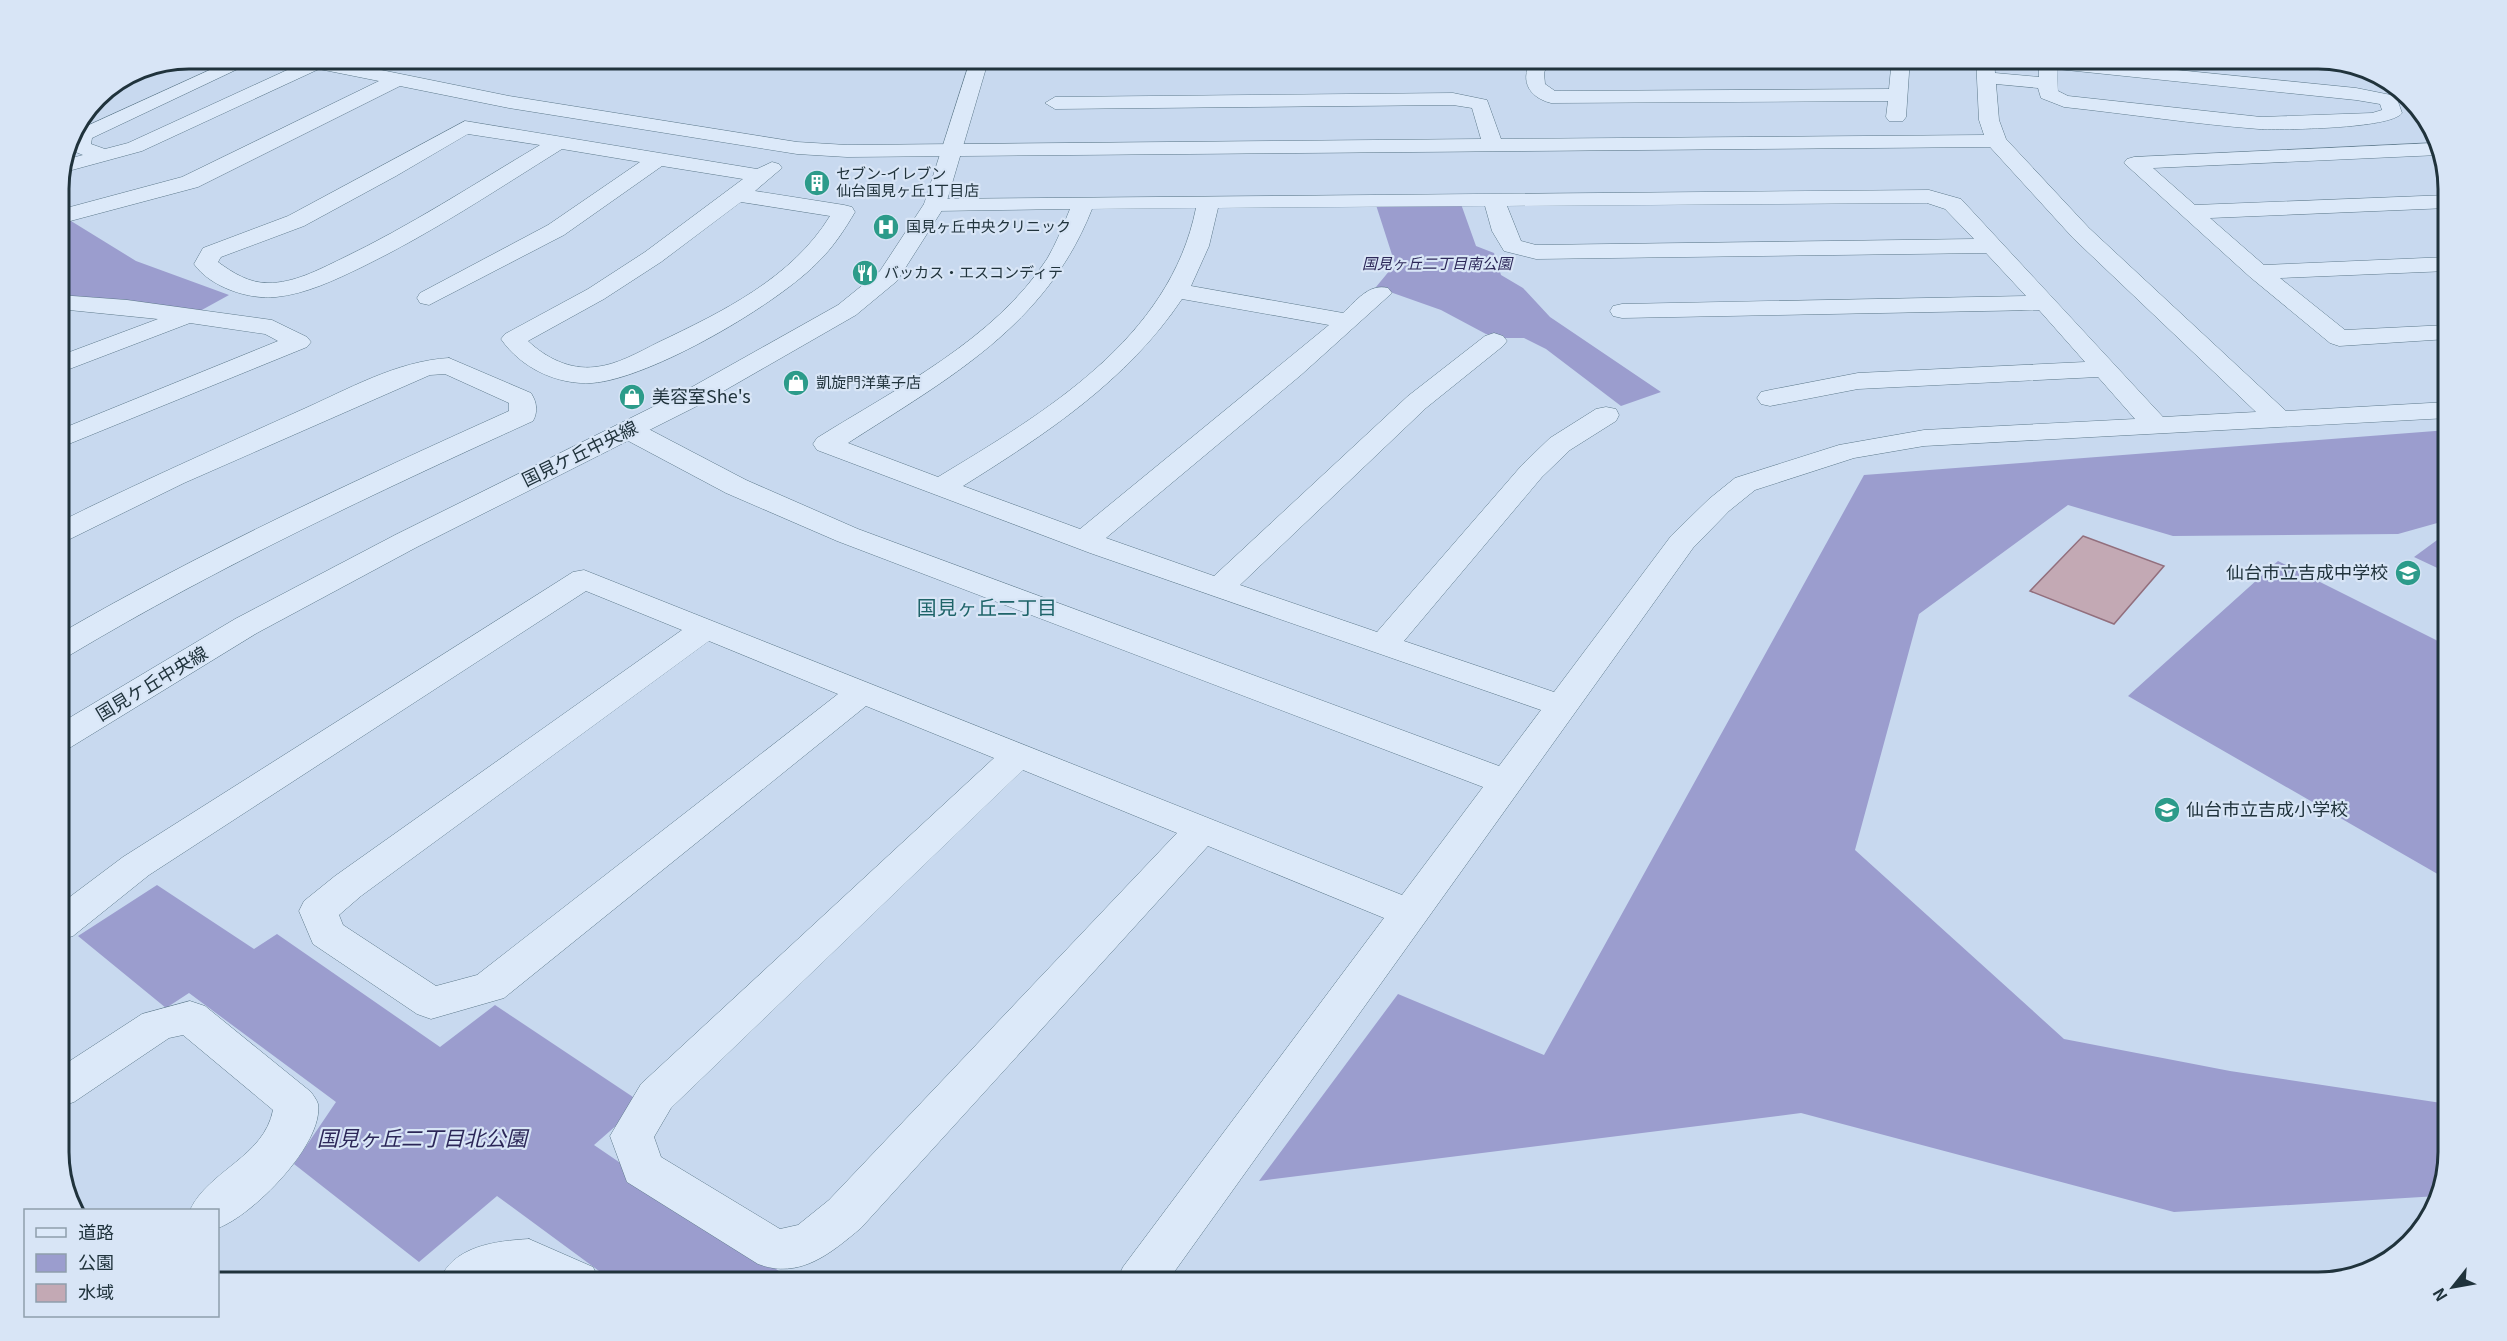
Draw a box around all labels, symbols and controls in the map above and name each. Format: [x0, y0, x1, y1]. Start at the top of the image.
place label: セブン-イレブン 仙台国見ヶ丘1丁目店 [836, 162, 979, 200]
building icon: セブン-イレブン 仙台国見ヶ丘1丁目店 [802, 168, 832, 198]
hospital icon: 国見ヶ丘中央クリニック [871, 212, 901, 242]
place label: 国見ヶ丘中央クリニック [906, 215, 1071, 236]
park label: 国見ヶ丘二丁目南公園 [1362, 252, 1514, 273]
restaurant icon: バッカス・エスコンディテ [850, 258, 880, 288]
place label: バッカス・エスコンディテ [884, 261, 1063, 282]
shop icon: 凱旋門洋菓子店 [781, 368, 811, 398]
place label: 凱旋門洋菓子店 [816, 371, 921, 392]
shop icon: 美容室She's [617, 382, 647, 412]
place label: 美容室She's [652, 382, 751, 408]
street label: 国見ケ丘中央線 [517, 413, 641, 492]
place label: 仙台市立吉成中学校 [2226, 558, 2388, 584]
school or university icon: 仙台市立吉成中学校 [2393, 558, 2423, 588]
district label: 国見ヶ丘二丁目 [917, 592, 1057, 621]
street label: 国見ケ丘中央線 [90, 639, 212, 726]
school or university icon: 仙台市立吉成小学校 [2152, 795, 2182, 825]
place label: 仙台市立吉成小学校 [2186, 795, 2348, 821]
park label: 国見ヶ丘二丁目北公園 [317, 1122, 530, 1152]
legend [24, 1209, 219, 1317]
text: 道路 [78, 1218, 114, 1244]
text: 公園 [78, 1248, 114, 1274]
north arrow [2423, 1257, 2483, 1317]
text: 水域 [78, 1278, 114, 1304]
text: N [2426, 1284, 2453, 1307]

